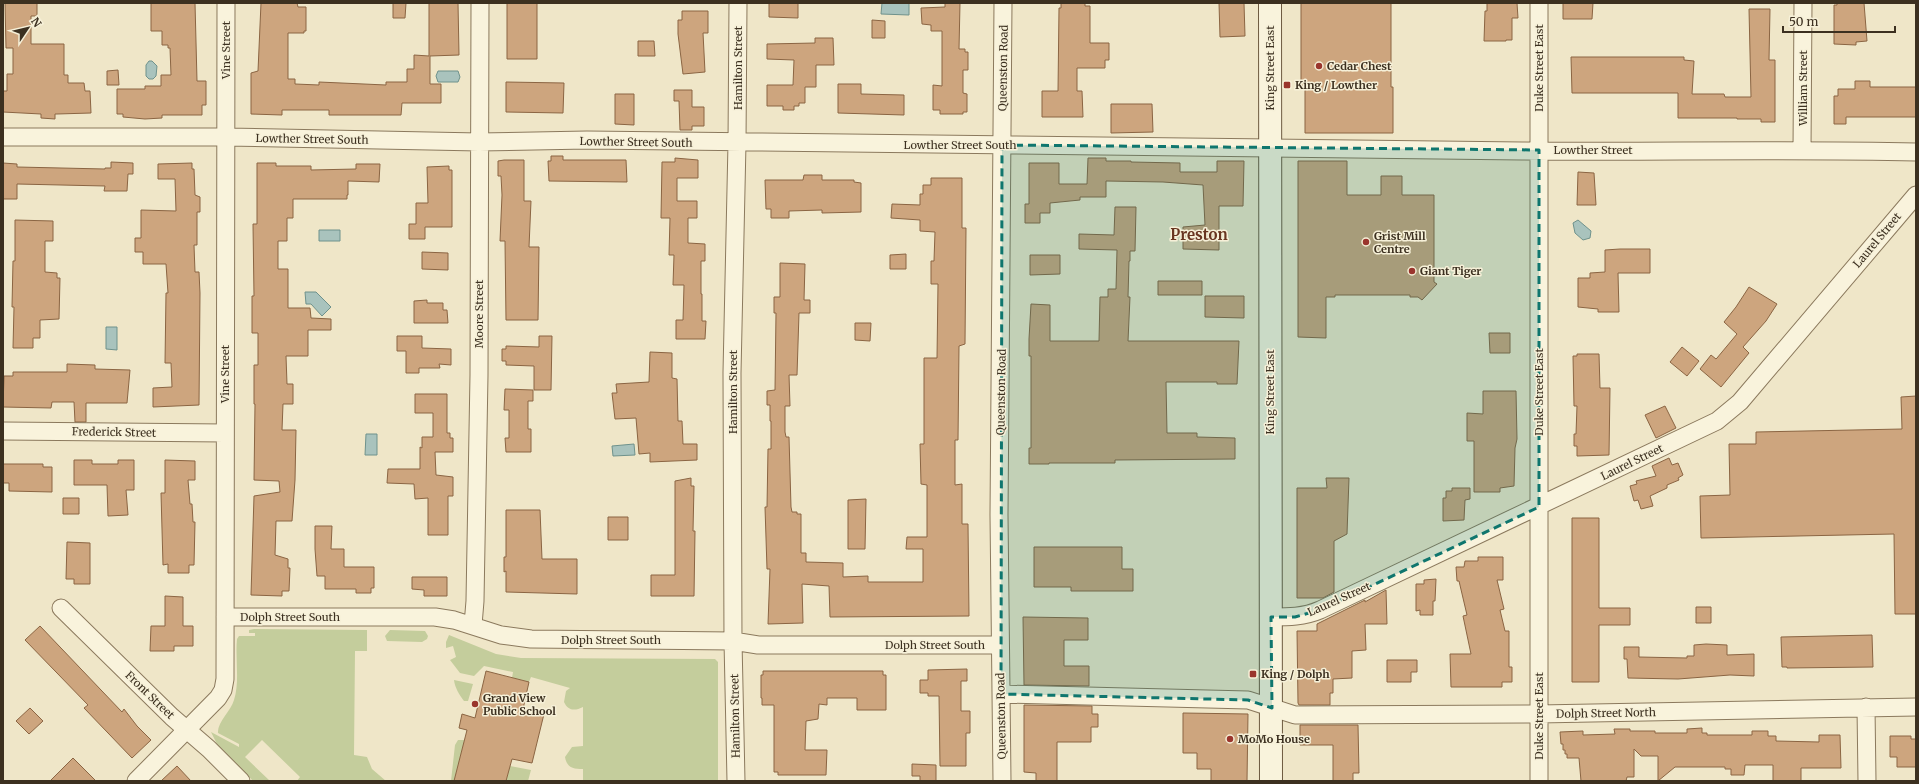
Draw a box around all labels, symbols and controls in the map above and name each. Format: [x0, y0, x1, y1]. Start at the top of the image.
north arrow [8, 8, 48, 48]
scale bar [1783, 8, 1895, 34]
text: 50 m [1789, 14, 1818, 29]
text: N [28, 15, 45, 30]
street label: Vine Street [219, 20, 233, 80]
street label: Queenston Road [995, 24, 1011, 111]
street label: Duke Street East [1532, 24, 1546, 112]
street label: Hamilton Street [731, 25, 745, 110]
street label: King Street East [1263, 25, 1277, 110]
street label: William Street [1796, 49, 1810, 127]
place label: Cedar Chest [1327, 59, 1392, 73]
marker: Cedar Chest [1314, 61, 1324, 71]
place label: King / Lowther [1295, 78, 1377, 92]
marker: King / Lowther [1282, 80, 1292, 90]
street label: Lowther Street South [255, 131, 369, 147]
street label: Lowther Street South [579, 134, 693, 150]
street label: Lowther Street South [903, 138, 1017, 152]
street label: Lowther Street [1553, 143, 1633, 157]
street label: Laurel Street [1850, 209, 1905, 270]
district label: Preston [1170, 225, 1228, 244]
place label: Grist Mill Centre [1374, 229, 1426, 256]
marker: Grist Mill Centre [1361, 237, 1371, 247]
place label: Giant Tiger [1420, 264, 1481, 278]
marker: Giant Tiger [1407, 266, 1417, 276]
street label: Moore Street [472, 279, 486, 348]
street label: Vine Street [218, 344, 232, 404]
street label: Queenston Road [993, 348, 1009, 435]
street label: Duke Street East [1532, 348, 1546, 436]
street label: Hamilton Street [726, 349, 740, 434]
street label: King Street East [1263, 349, 1277, 434]
street label: Frederick Street [72, 424, 157, 440]
street label: Laurel Street [1599, 441, 1666, 483]
street label: Laurel Street [1305, 579, 1373, 619]
street label: Dolph Street South [240, 610, 341, 624]
street label: Dolph Street South [561, 633, 662, 647]
street label: Dolph Street South [885, 638, 986, 652]
place label: King / Dolph [1261, 667, 1330, 681]
street label: Front Street [122, 668, 178, 722]
marker: King / Dolph [1248, 669, 1258, 679]
street label: Queenston Road [993, 672, 1009, 759]
street label: Duke Street East [1532, 672, 1546, 760]
street label: Hamilton Street [727, 673, 743, 758]
place label: Grand View Public School [483, 691, 556, 718]
marker: Grand View Public School [470, 699, 480, 709]
street label: Dolph Street North [1556, 705, 1657, 721]
place label: MoMo House [1238, 732, 1310, 746]
marker: MoMo House [1225, 734, 1235, 744]

